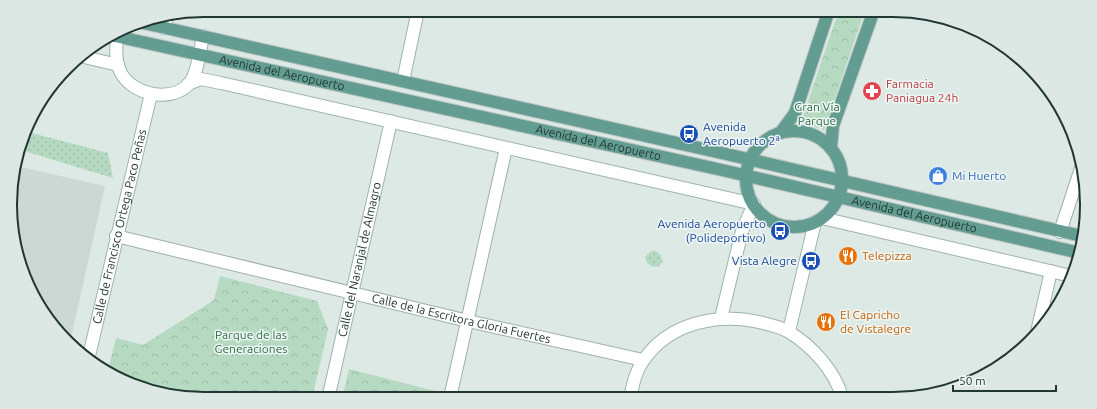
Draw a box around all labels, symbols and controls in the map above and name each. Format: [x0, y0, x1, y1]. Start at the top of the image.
street label: Avenida del Aeropuerto [218, 52, 346, 93]
place label: Farmacia Paniagua 24h [886, 77, 958, 104]
pharmacy icon: Farmacia Paniagua 24h [861, 80, 883, 102]
park label: Gran Vía Parque [794, 100, 840, 127]
place label: Avenida Aeropuerto 2ª [703, 120, 780, 147]
street label: Avenida del Aeropuerto [534, 122, 662, 162]
bus stop icon: Avenida Aeropuerto 2ª [678, 123, 700, 145]
street label: Calle de Francisco Ortega Paco Peñas [90, 128, 148, 325]
shop icon: Mi Huerto [927, 165, 949, 187]
place label: Mi Huerto [952, 169, 1006, 182]
street label: Calle del Naranjal de Almagro [335, 181, 383, 338]
street label: Avenida del Aeropuerto [850, 193, 978, 235]
place label: Avenida Aeropuerto (Polideportivo) [657, 217, 766, 245]
bus stop icon: Avenida Aeropuerto (Polideportivo) [769, 220, 791, 242]
restaurant icon: Telepizza [837, 245, 859, 267]
place label: Telepizza [862, 249, 912, 262]
bus stop icon: Vista Alegre [800, 250, 822, 272]
place label: Vista Alegre [732, 254, 797, 267]
street label: Calle de la Escritora Gloria Fuertes [371, 291, 552, 345]
place label: El Capricho de Vistalegre [840, 308, 911, 335]
restaurant icon: El Capricho de Vistalegre [815, 311, 837, 333]
park label: Parque de las Generaciones [215, 328, 287, 355]
scale bar [953, 367, 1056, 393]
text: 50 m [959, 374, 986, 387]

